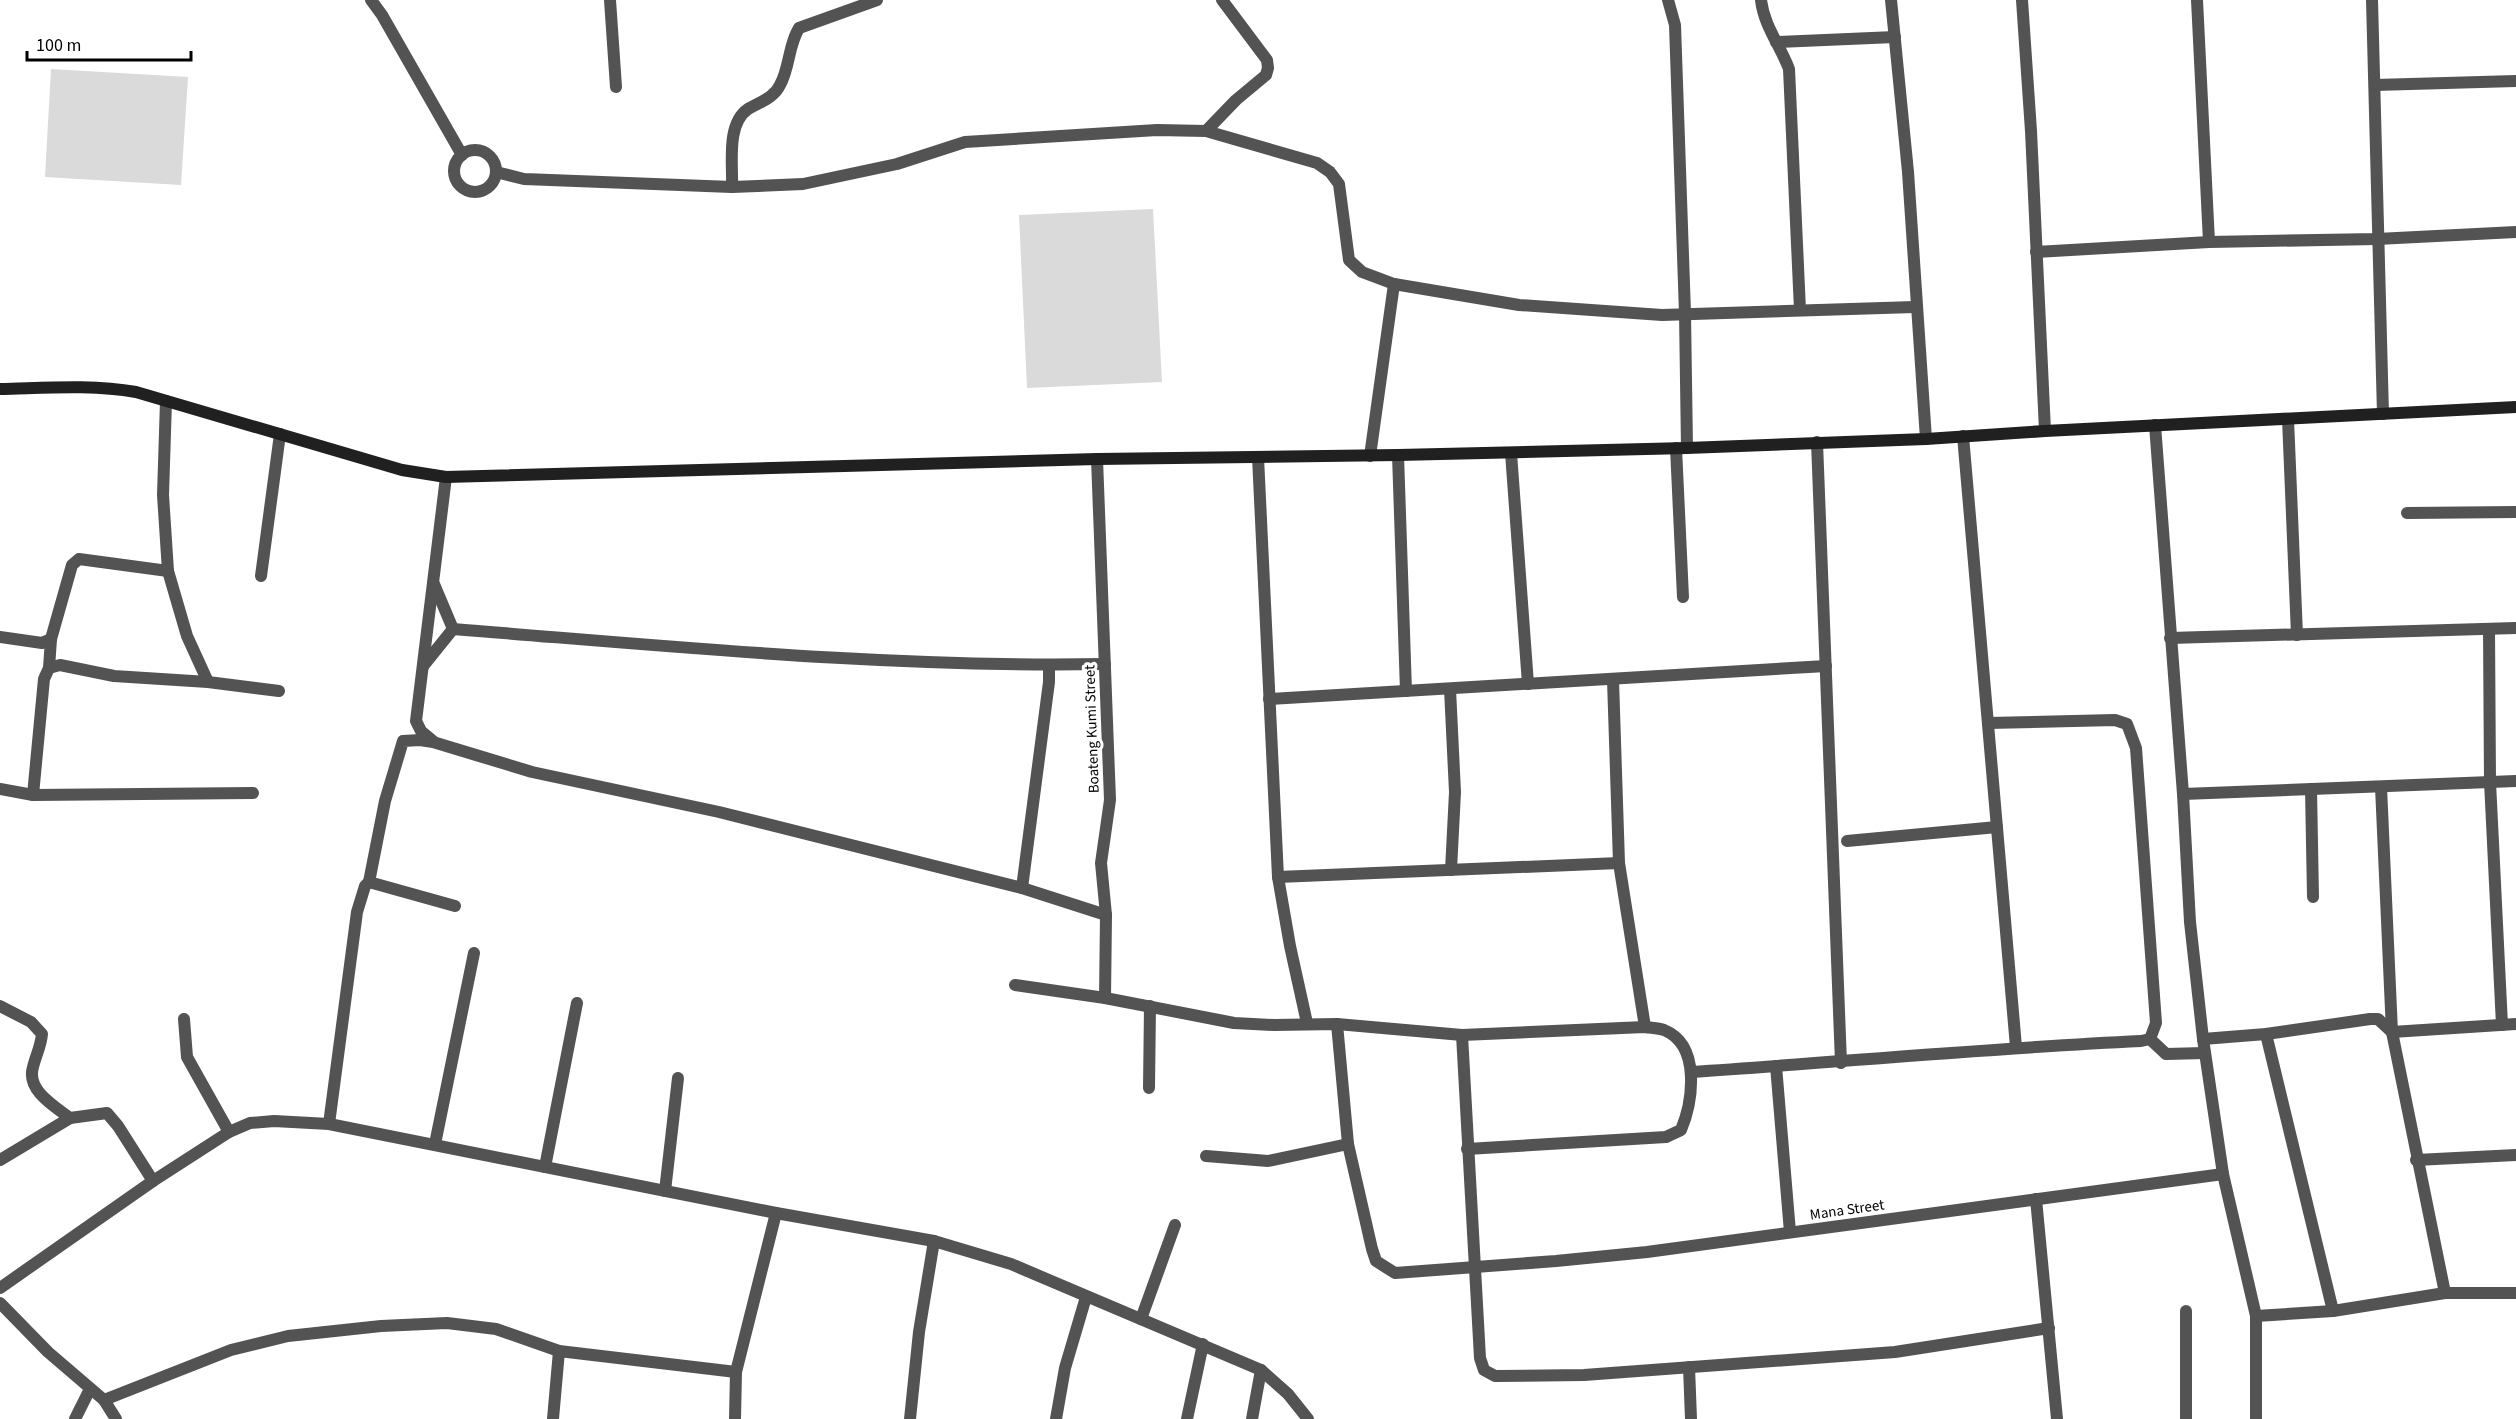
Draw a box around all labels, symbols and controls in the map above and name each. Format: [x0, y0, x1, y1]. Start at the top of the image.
scale bar [27, 24, 190, 62]
text: 100 m [36, 33, 81, 58]
street label: Boateng Kumi Street [1079, 664, 1105, 794]
street label: Mana Street [1808, 1194, 1886, 1226]

